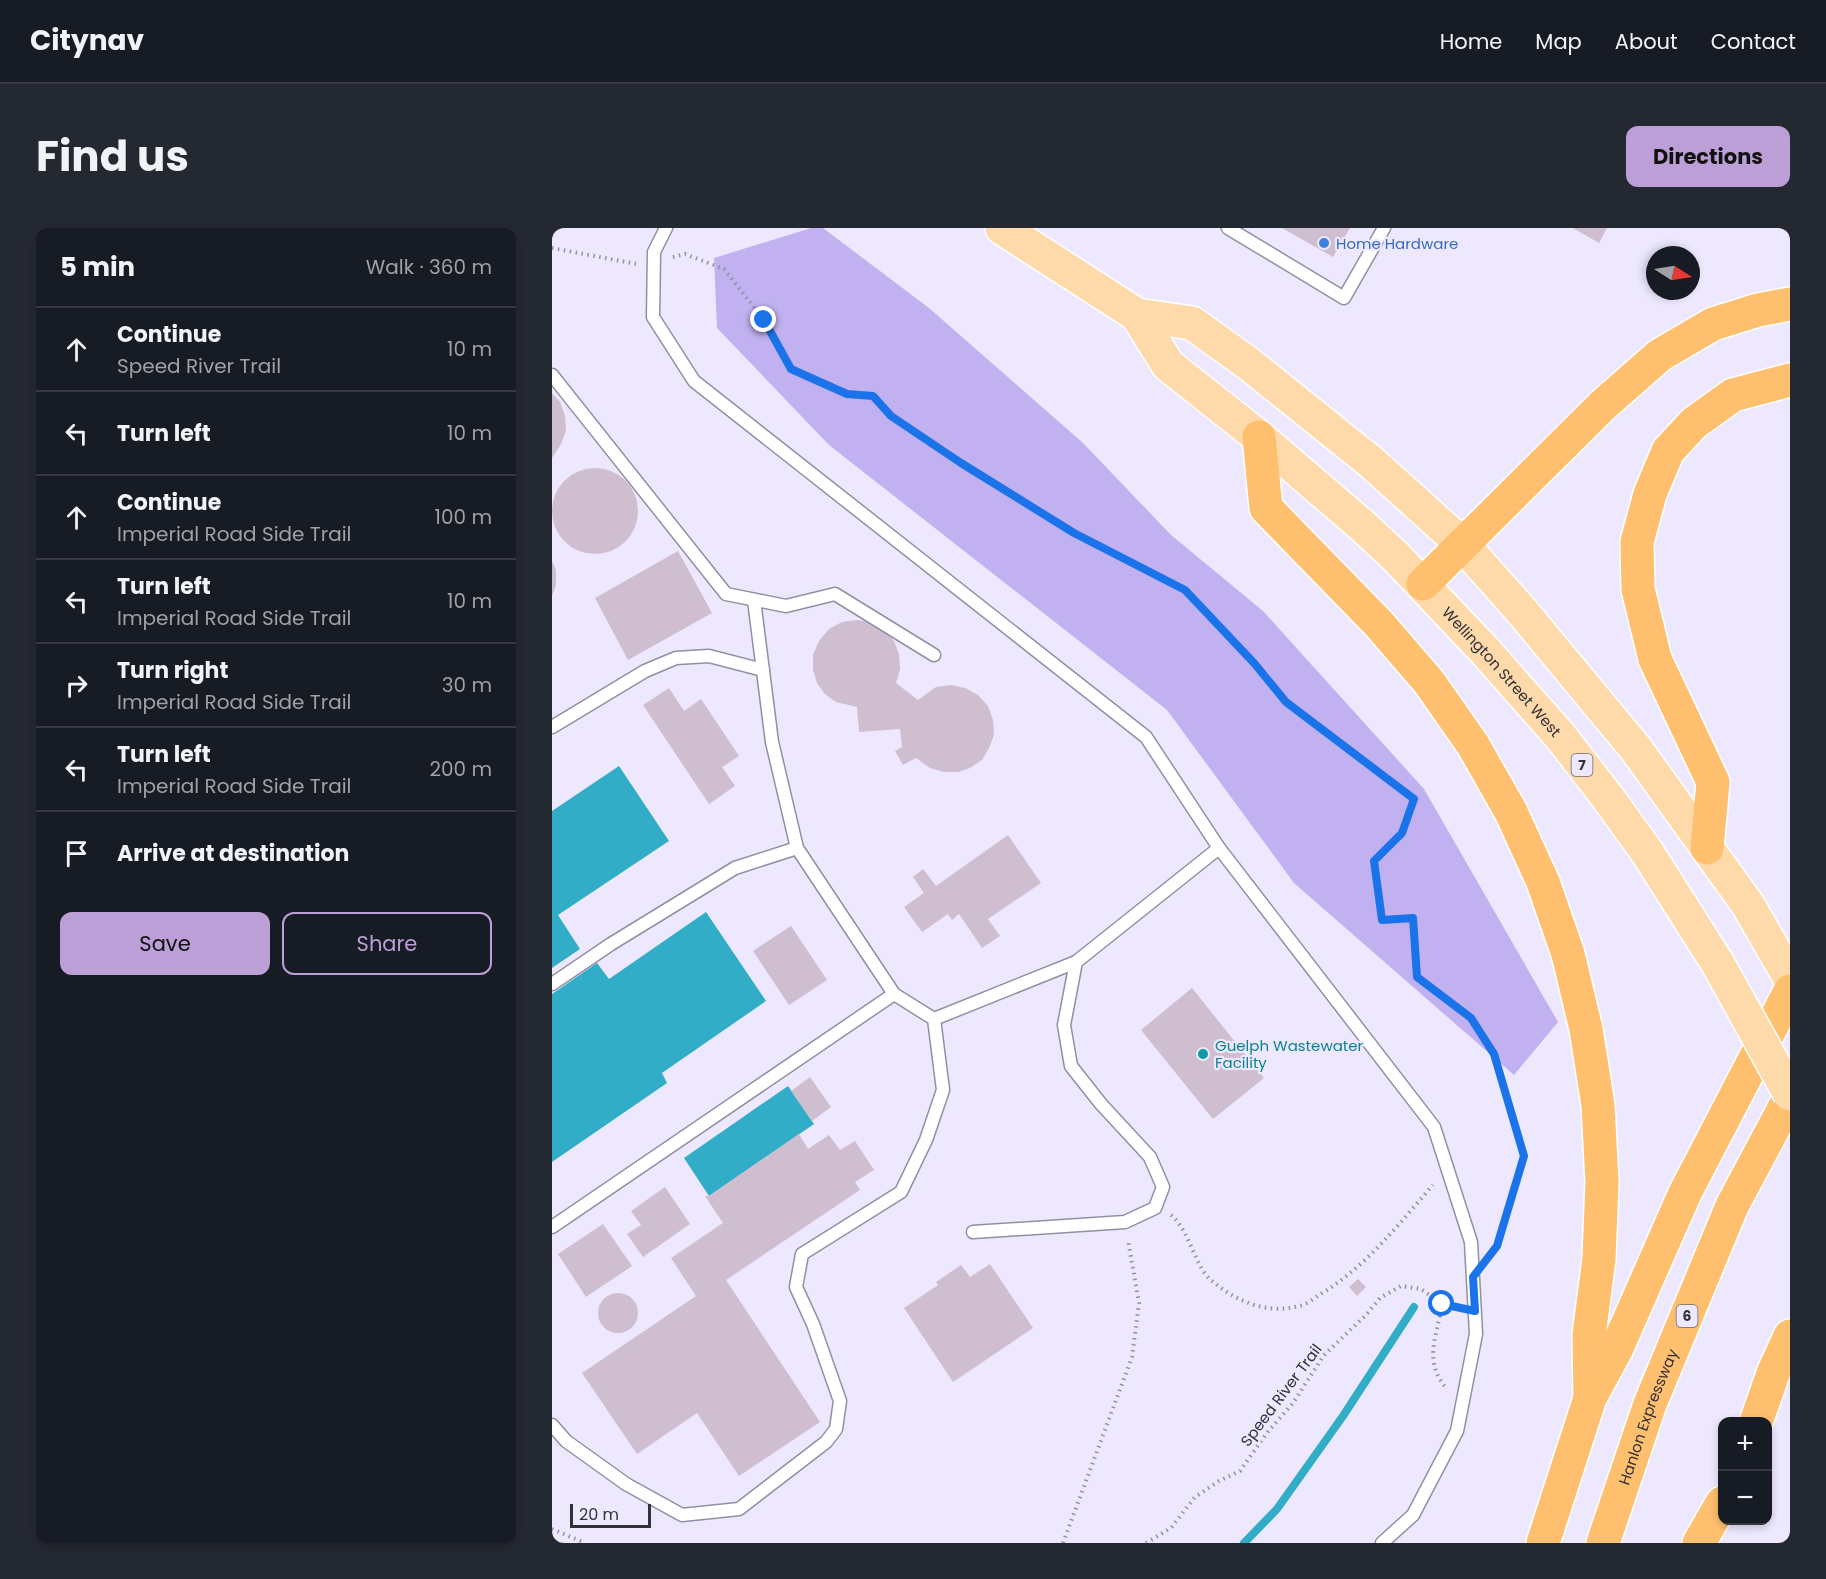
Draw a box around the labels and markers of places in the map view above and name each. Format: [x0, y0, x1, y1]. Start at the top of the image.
place label: Home Hardware [1336, 233, 1458, 254]
marker: Home Hardware [1317, 236, 1331, 250]
place label: Guelph Wastewater Facility [1215, 1035, 1364, 1073]
marker: Guelph Wastewater Facility [1196, 1047, 1210, 1061]

